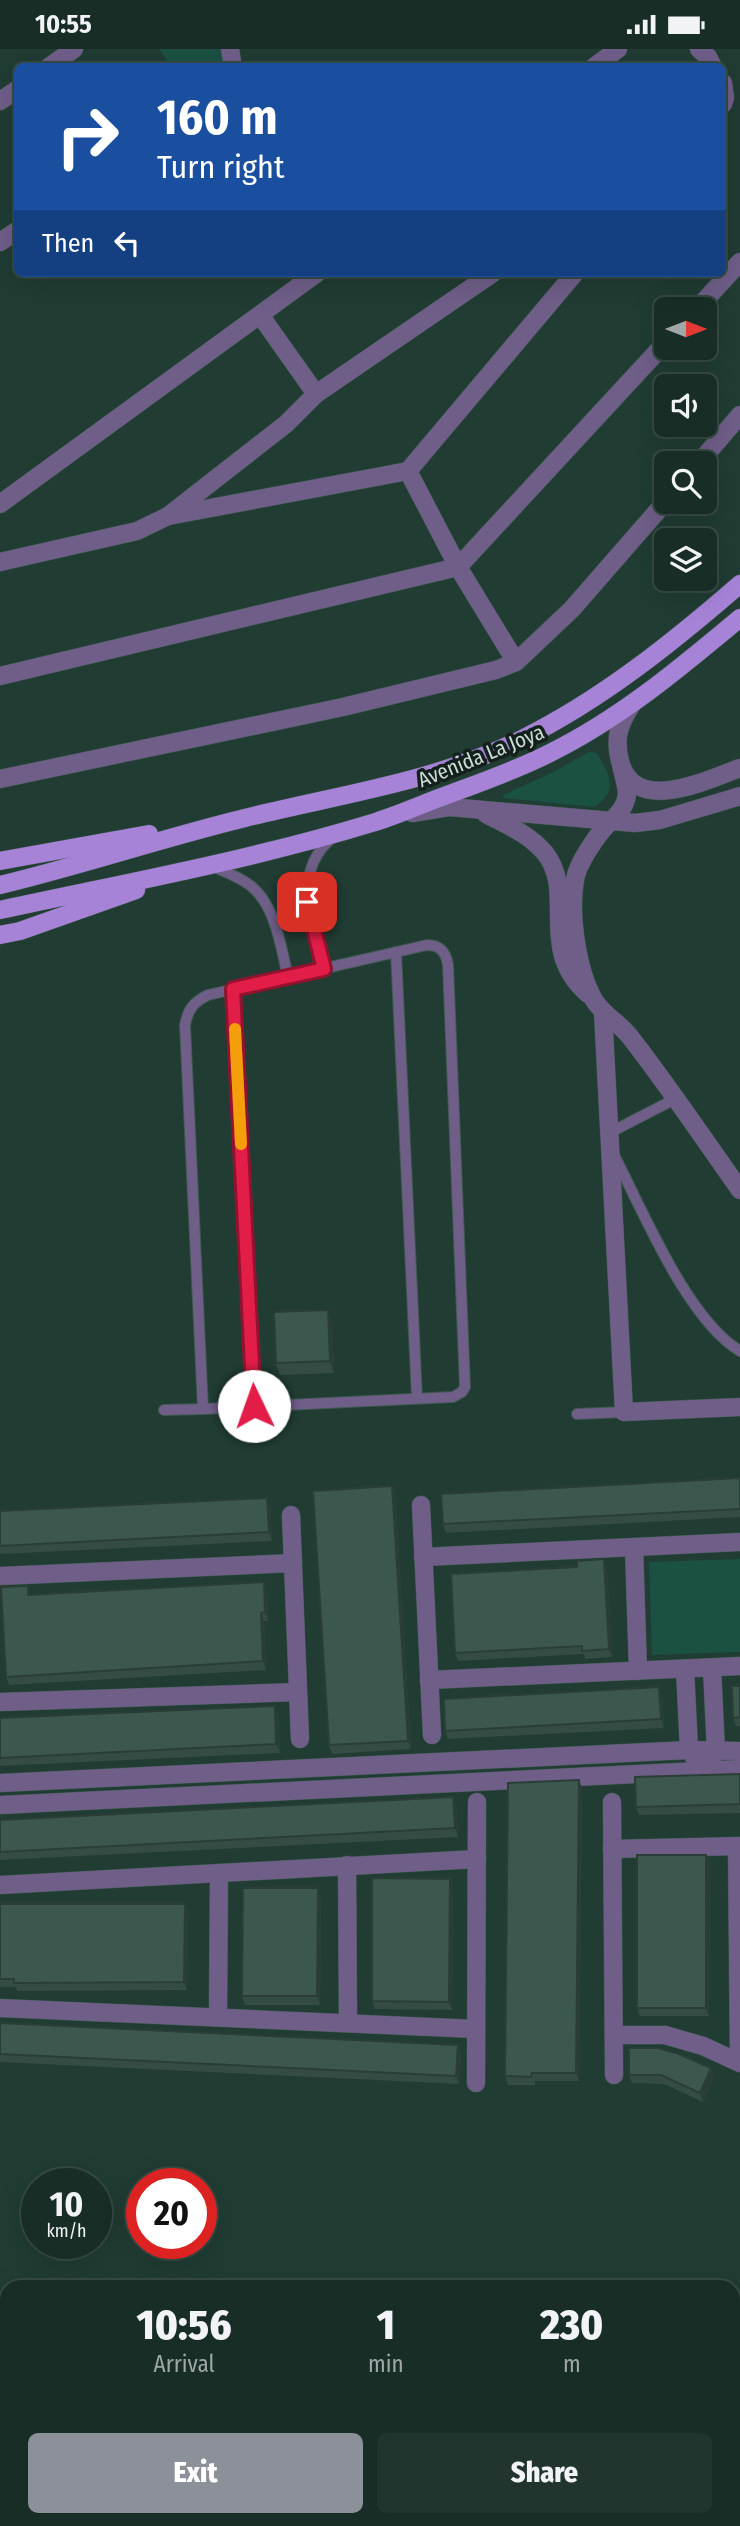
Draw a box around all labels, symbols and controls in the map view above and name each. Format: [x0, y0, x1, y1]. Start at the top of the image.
text: 10:55 [35, 9, 92, 40]
text: 160 m [157, 88, 278, 147]
icon: right [42, 91, 133, 182]
text: Turn right [157, 148, 284, 186]
icon: left [108, 224, 146, 262]
text: Then [42, 228, 94, 259]
north arrow [654, 297, 718, 361]
map controls [654, 297, 717, 591]
button: sound [654, 374, 717, 437]
button: search [654, 451, 717, 514]
button: layers [654, 528, 717, 591]
street label: Avenida La Joya [414, 719, 548, 793]
pin [277, 872, 337, 932]
icon: arrive [288, 883, 326, 921]
position arrow [217, 1369, 291, 1443]
speed limit sign: 20 [126, 2168, 217, 2259]
text: 10 [50, 2183, 83, 2225]
text: km/h [46, 2220, 87, 2242]
text: 10:56 [137, 2300, 231, 2350]
text: 1 [377, 2300, 395, 2350]
text: 230 [540, 2300, 603, 2350]
text: Arrival [154, 2350, 215, 2378]
text: min [368, 2350, 404, 2378]
text: m [563, 2350, 581, 2378]
button: Exit [28, 2433, 363, 2513]
button: Share [377, 2433, 712, 2513]

